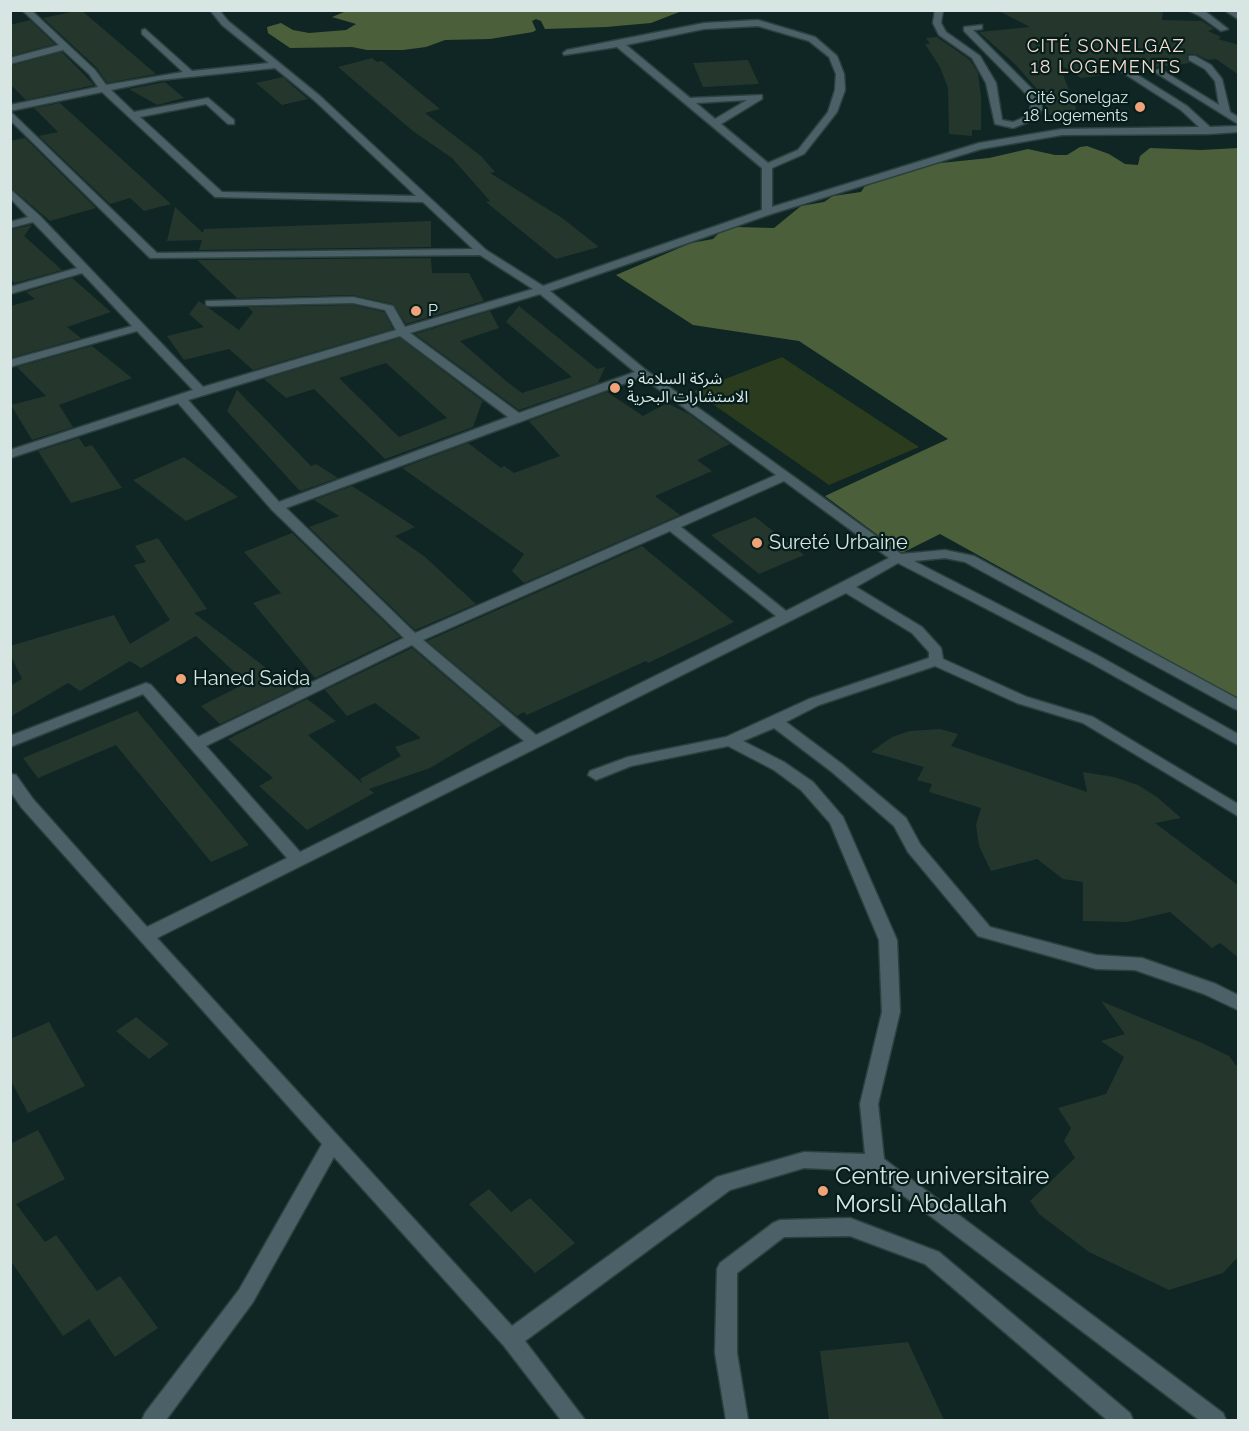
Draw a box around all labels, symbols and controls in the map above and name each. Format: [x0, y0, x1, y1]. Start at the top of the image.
district label: CITÉ SONELGAZ 18 LOGEMENTS [1027, 36, 1185, 78]
place label: Cité Sonelgaz 18 Logements [1023, 88, 1128, 126]
marker: Cité Sonelgaz 18 Logements [1133, 100, 1147, 114]
place label: P [428, 301, 438, 321]
marker: P [409, 304, 423, 318]
place label: شركة السلامة و الاستشارات البحرية [627, 369, 748, 407]
marker: شركة السلامة و الاستشارات البحرية [608, 381, 622, 395]
place label: Sureté Urbaine [769, 531, 908, 555]
marker: Sureté Urbaine [750, 536, 764, 550]
place label: Haned Saida [193, 667, 310, 691]
marker: Haned Saida [174, 672, 188, 686]
place label: Centre universitaire Morsli Abdallah [835, 1163, 1049, 1219]
marker: Centre universitaire Morsli Abdallah [816, 1184, 830, 1198]

